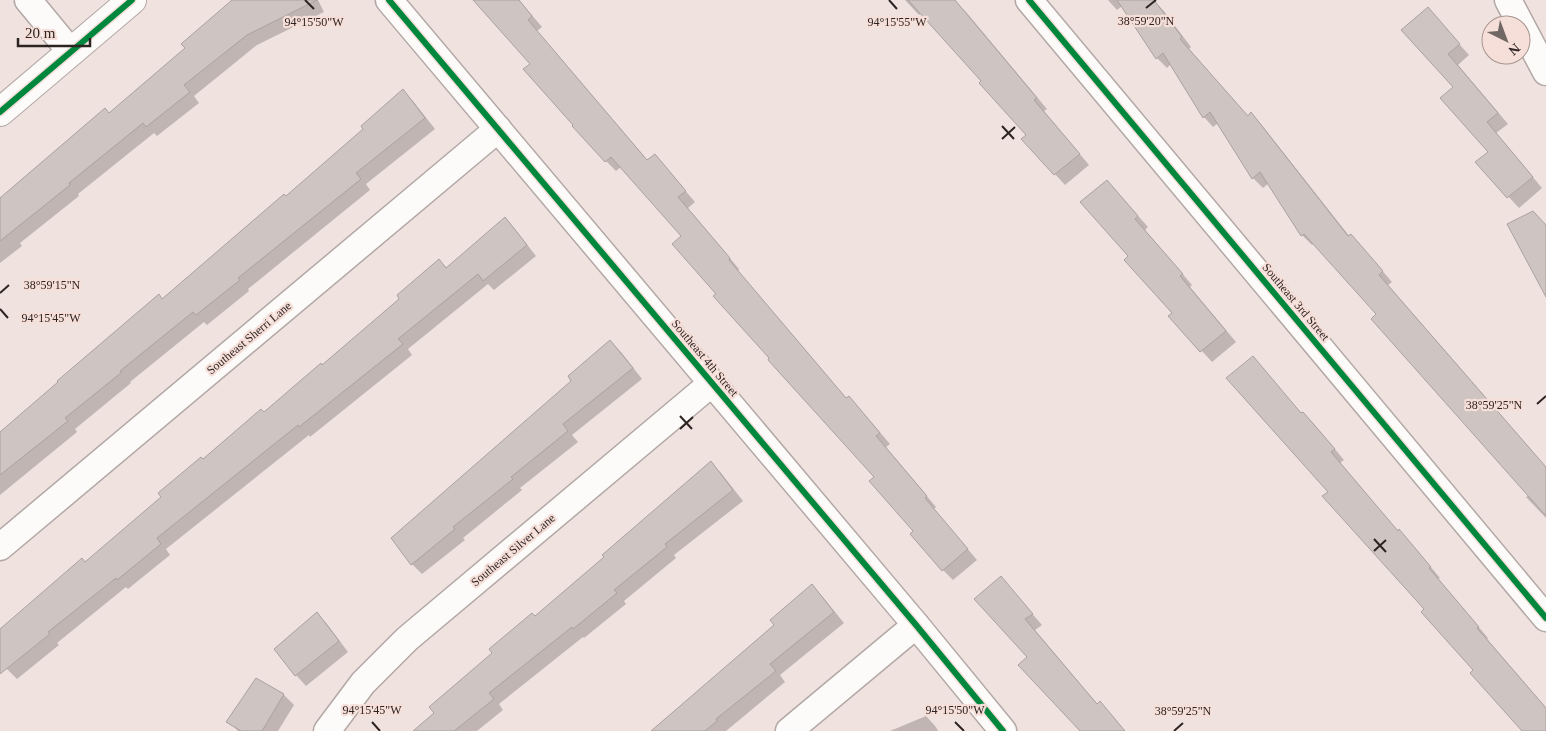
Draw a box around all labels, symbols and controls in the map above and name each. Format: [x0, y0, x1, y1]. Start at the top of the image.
text: 38°59'20"N [1118, 14, 1175, 28]
scale bar [18, 15, 90, 47]
text: 94°15'50"W [284, 15, 344, 29]
text: 94°15'55"W [867, 15, 927, 29]
north arrow [1481, 15, 1531, 65]
text: 20 m [25, 25, 56, 41]
text: N [1506, 40, 1523, 58]
street label: Southeast 3rd Street [1260, 260, 1333, 344]
text: 38°59'15"N [24, 278, 81, 292]
street label: Southeast Sherri Lane [204, 299, 294, 377]
text: 94°15'45"W [21, 311, 81, 325]
street label: Southeast 4th Street [669, 317, 742, 400]
text: 38°59'25"N [1466, 398, 1523, 412]
street label: Southeast Silver Lane [468, 511, 558, 589]
text: 94°15'45"W [342, 703, 402, 717]
text: 94°15'50"W [925, 703, 985, 717]
text: 38°59'25"N [1155, 704, 1212, 718]

